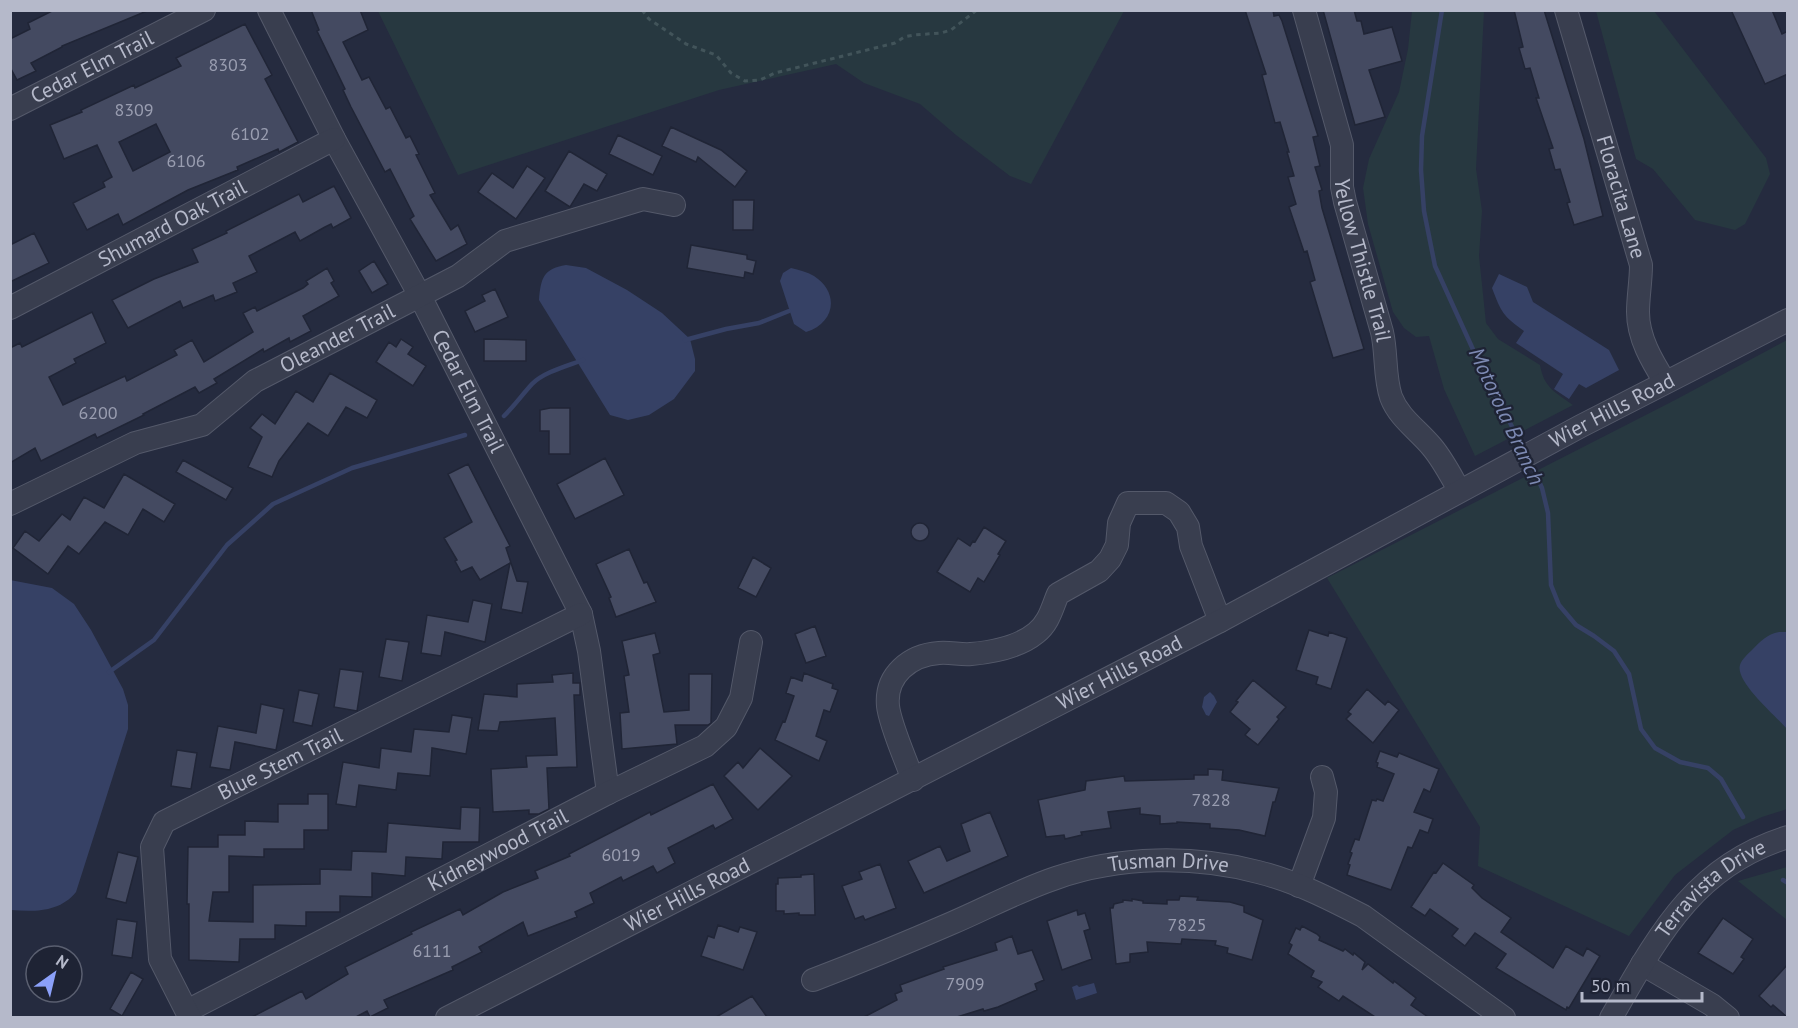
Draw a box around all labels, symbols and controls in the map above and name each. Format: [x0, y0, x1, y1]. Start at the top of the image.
street label: Cedar Elm Trail [26, 24, 158, 109]
house number: 8303 [208, 53, 248, 76]
house number: 8309 [114, 98, 154, 121]
house number: 6102 [230, 122, 270, 145]
street label: Floracita Lane [1591, 132, 1652, 262]
house number: 6106 [166, 149, 206, 172]
street label: Shumard Oak Trail [93, 173, 251, 273]
street label: Yellow Thistle Trail [1329, 178, 1398, 344]
street label: Oleander Trail [275, 297, 399, 379]
street label: Cedar Elm Trail [426, 325, 511, 457]
water label: Motorola Branch [1463, 343, 1551, 489]
street label: Wier Hills Road [1544, 366, 1679, 454]
house number: 6200 [78, 401, 118, 424]
street label: Wier Hills Road [1052, 629, 1187, 716]
street label: Blue Stem Trail [213, 721, 347, 806]
house number: 7828 [1191, 788, 1231, 811]
street label: Kidneywood Trail [423, 802, 572, 897]
street label: Terravista Drive [1649, 833, 1770, 943]
house number: 6019 [601, 843, 641, 866]
street label: Tusman Drive [1106, 846, 1231, 878]
street label: Wier Hills Road [620, 851, 754, 938]
house number: 7825 [1167, 913, 1207, 936]
house number: 6111 [412, 939, 452, 962]
north arrow [24, 944, 84, 1004]
text: N [52, 950, 72, 973]
scale bar [1582, 965, 1702, 1003]
house number: 7909 [945, 972, 985, 995]
text: 50 m [1591, 974, 1630, 997]

